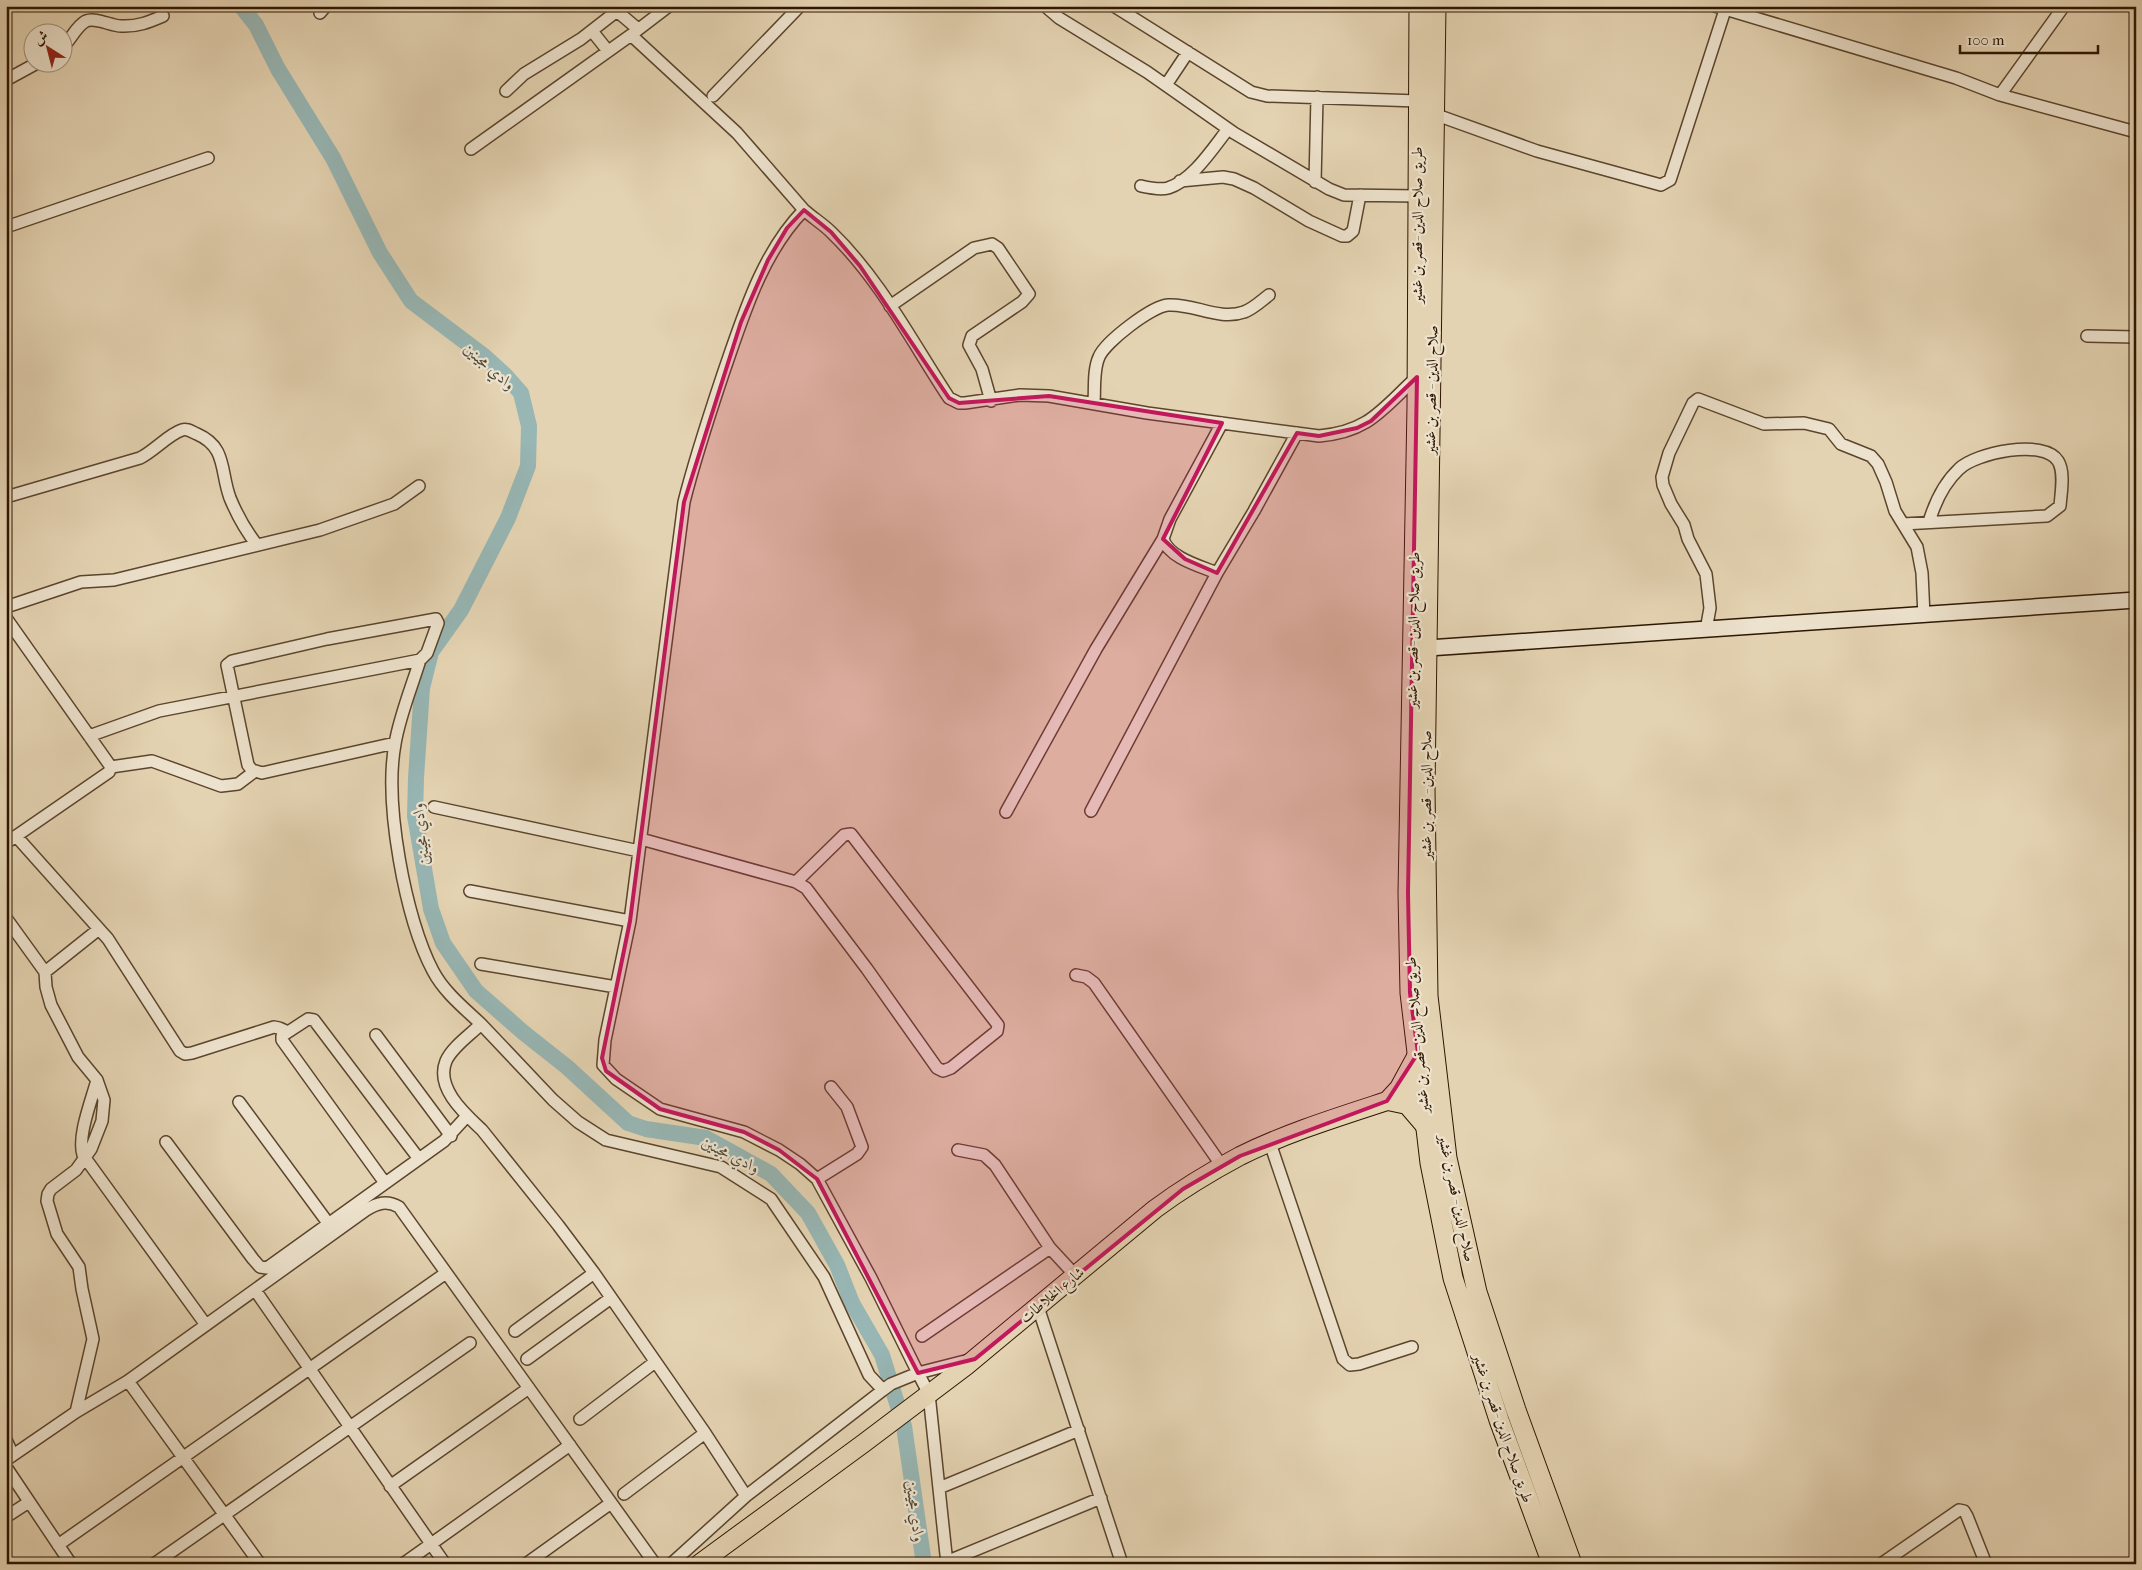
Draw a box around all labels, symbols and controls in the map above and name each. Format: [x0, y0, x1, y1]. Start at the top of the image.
north arrow [22, 22, 72, 72]
scale bar [1960, 22, 2097, 54]
text: ش [30, 27, 51, 49]
text: 100 m [1967, 31, 2005, 49]
street label: طريق صلاح الدين -قصر بن غشير [1408, 147, 1430, 305]
street label: صلاح الدين - قصر بن غشير [1421, 325, 1445, 457]
water label: وادي مجينين [458, 339, 519, 396]
street label: طريق صلاح الدين -قصر بن غشير [1403, 551, 1427, 711]
street label: صلاح الدين - قصر بن غشير [1417, 730, 1439, 862]
water label: وادي مجينين [408, 802, 436, 866]
street label: طريق صلاح الدين -قصر بن غشير [1401, 956, 1437, 1116]
street label: صلاح الدين - قصر بن غشير [1430, 1131, 1479, 1264]
water label: وادي مجينين [697, 1132, 763, 1180]
street label: شارع الخلاطات [1016, 1263, 1090, 1330]
street label: طريق صلاح الدين -قصر بن غشير [1465, 1349, 1537, 1506]
water label: وادي مجينين [899, 1479, 929, 1544]

